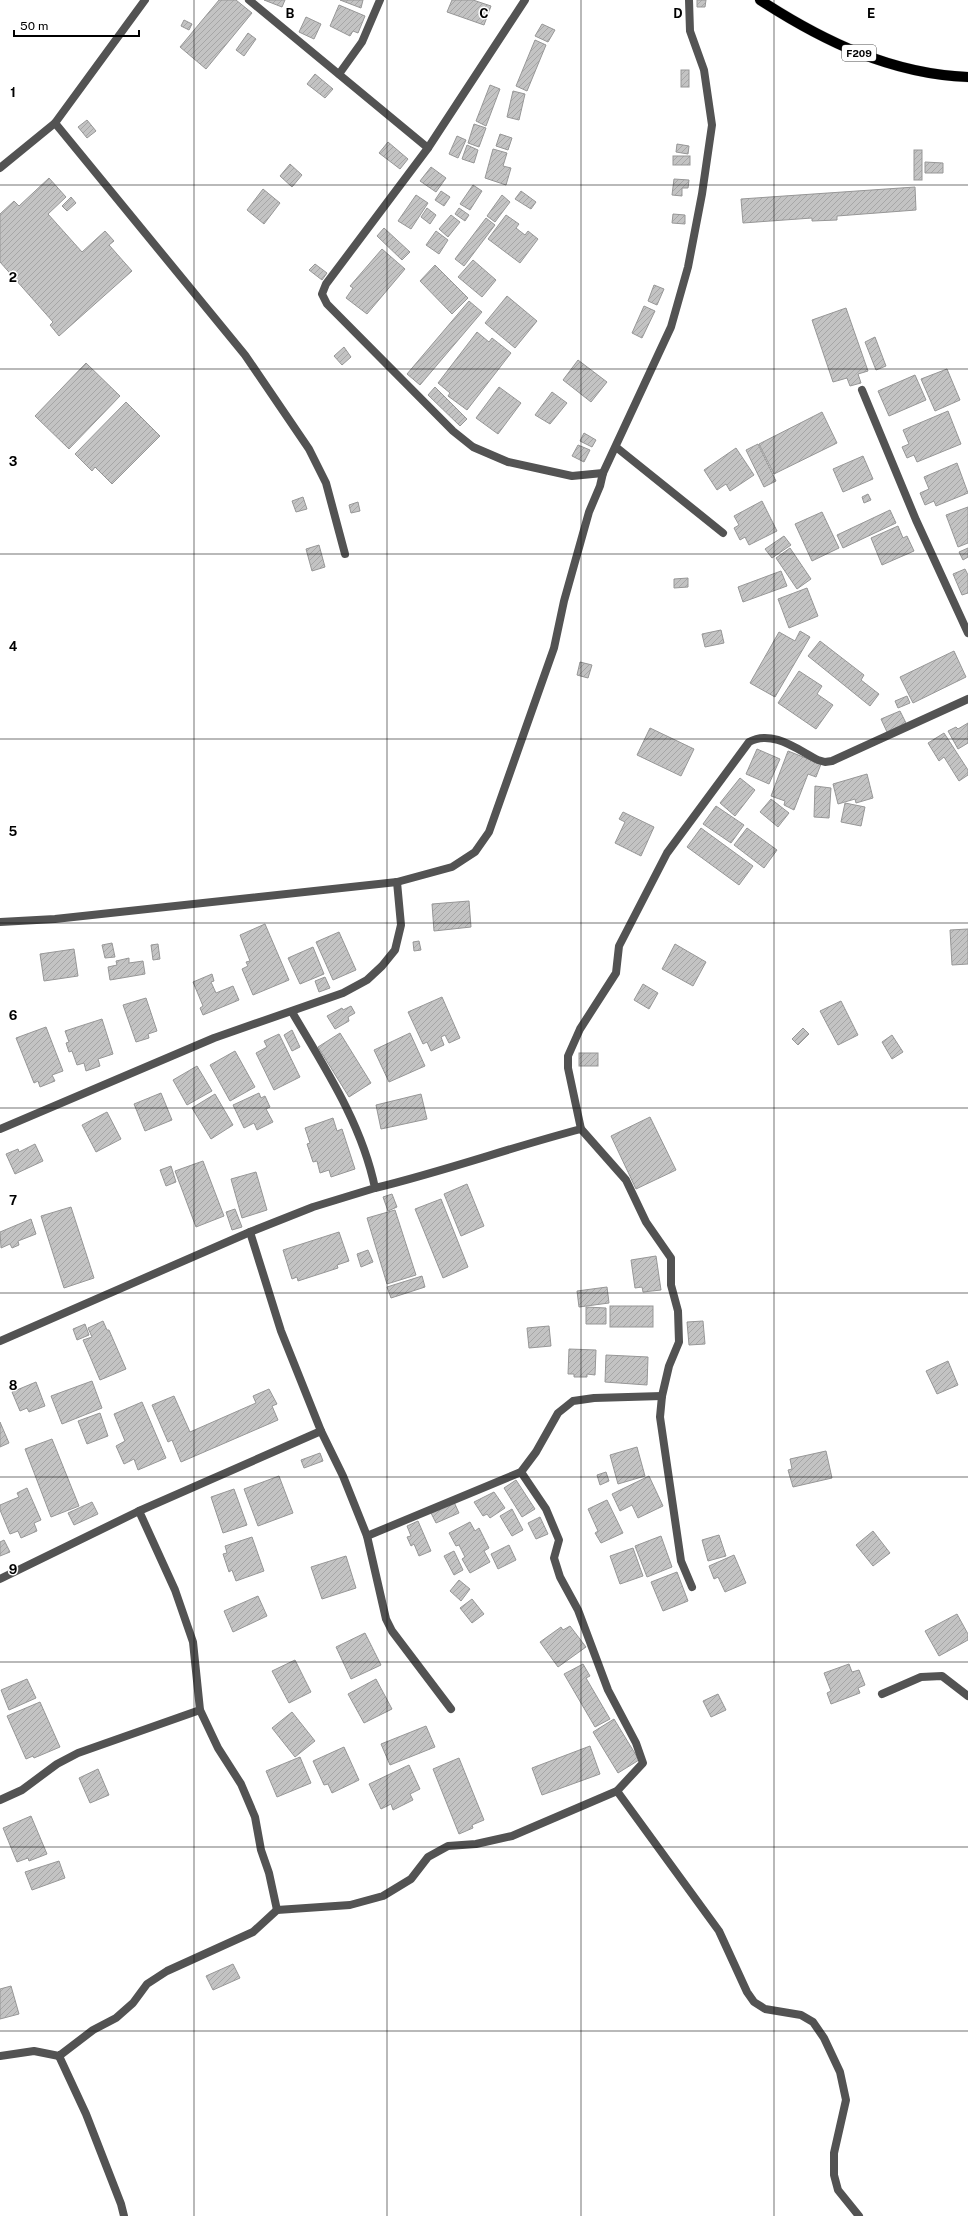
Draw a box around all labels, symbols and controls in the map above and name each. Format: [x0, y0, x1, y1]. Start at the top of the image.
text: B [286, 6, 295, 21]
text: C [479, 6, 489, 21]
text: D [673, 6, 683, 21]
text: E [867, 6, 875, 21]
scale bar [14, 12, 139, 38]
text: 50 m [20, 19, 48, 33]
road number: F209 [842, 45, 876, 61]
text: 1 [10, 85, 16, 100]
text: 2 [9, 270, 17, 285]
text: 3 [9, 454, 18, 469]
text: 4 [9, 639, 18, 654]
text: 5 [9, 824, 18, 839]
text: 6 [9, 1008, 18, 1023]
text: 7 [9, 1193, 17, 1208]
text: 8 [9, 1378, 18, 1393]
text: 9 [9, 1562, 17, 1577]

